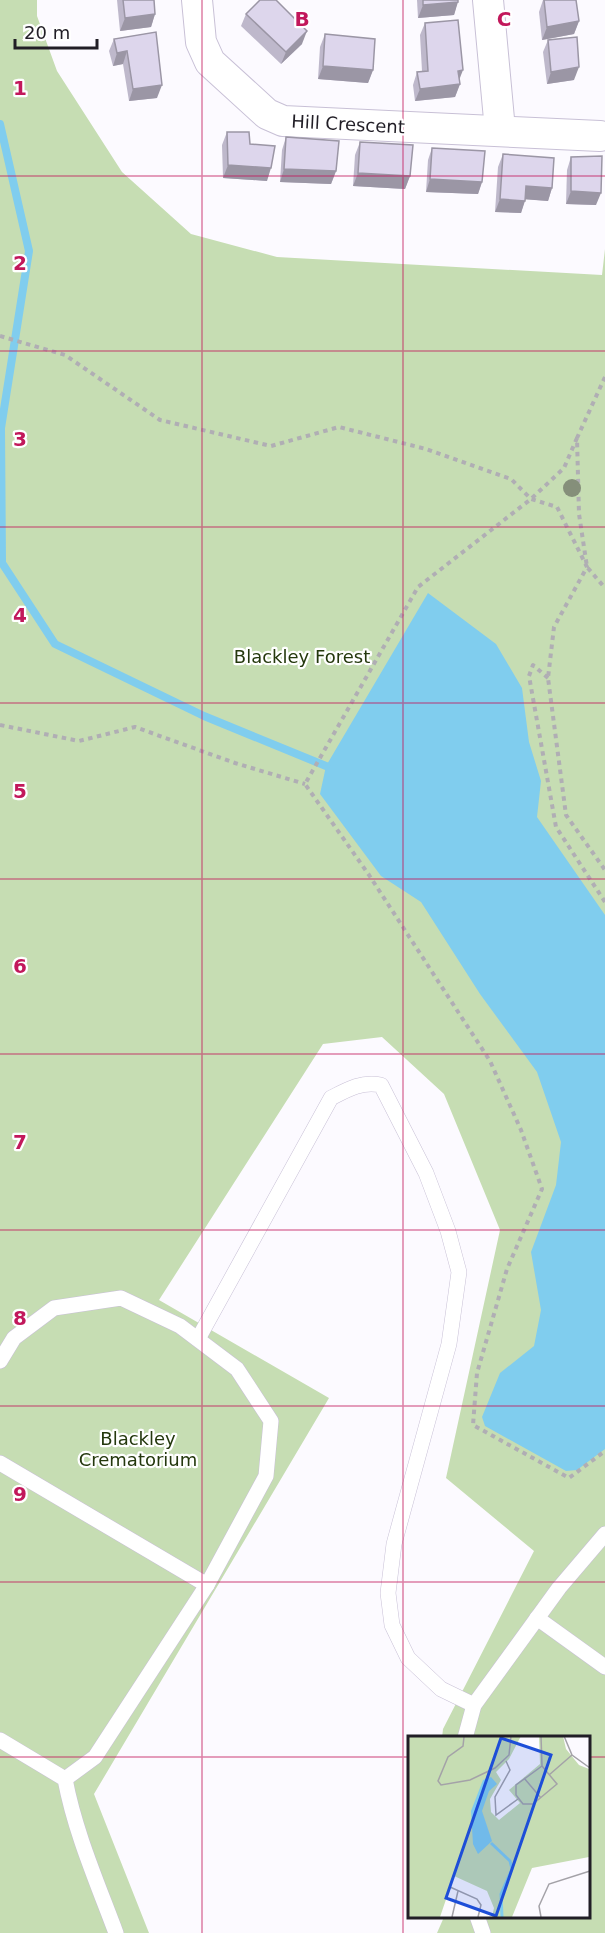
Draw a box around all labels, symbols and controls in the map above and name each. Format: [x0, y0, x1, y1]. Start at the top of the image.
text: B [294, 7, 310, 31]
text: C [497, 7, 511, 31]
scale bar [15, 12, 98, 50]
text: 20 m [24, 22, 70, 43]
text: 1 [13, 76, 27, 100]
street label: Hill Crescent [291, 111, 405, 137]
text: 2 [13, 251, 27, 275]
text: 3 [13, 427, 27, 451]
text: 4 [13, 603, 27, 627]
park label: Blackley Forest [234, 646, 370, 667]
text: 5 [13, 779, 27, 803]
text: 6 [13, 954, 27, 978]
text: 7 [13, 1130, 27, 1154]
text: 8 [13, 1306, 27, 1330]
park label: Blackley Crematorium [79, 1428, 197, 1470]
text: 9 [13, 1482, 27, 1506]
inset map [408, 1736, 590, 1918]

